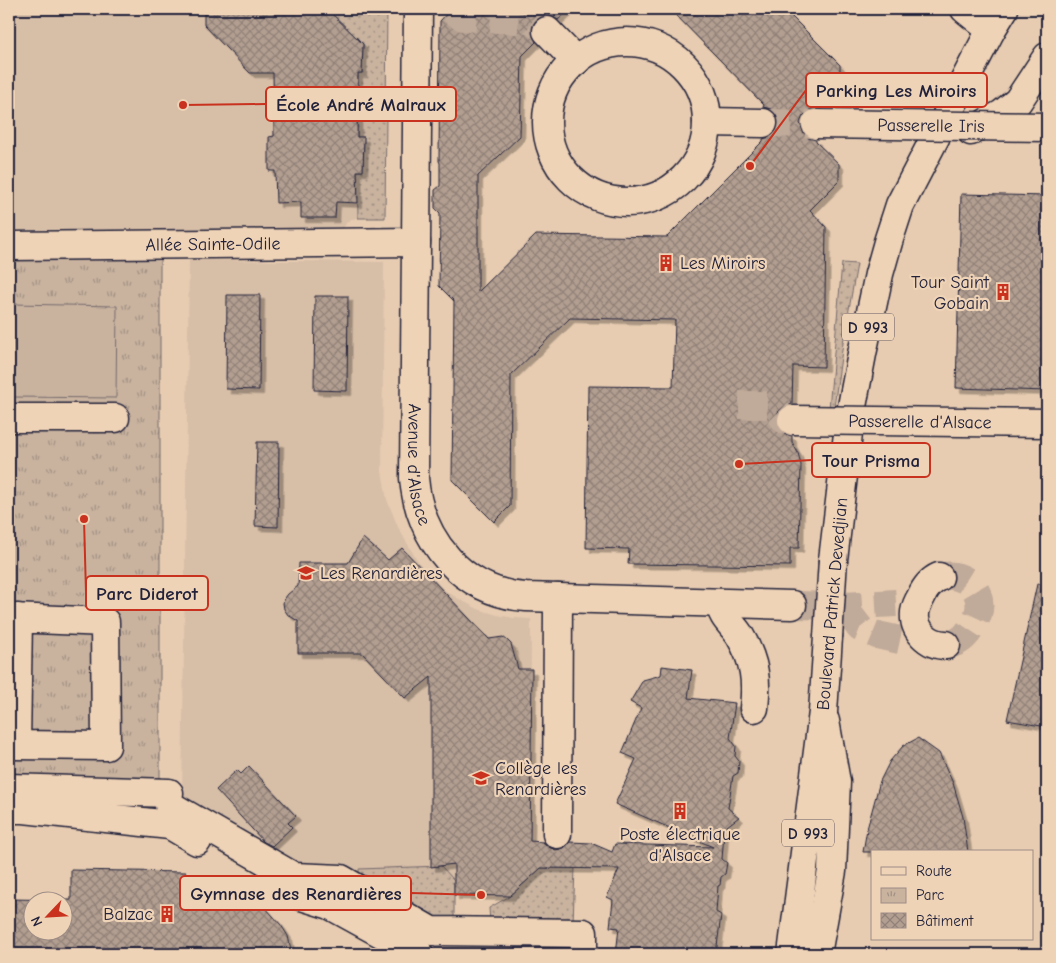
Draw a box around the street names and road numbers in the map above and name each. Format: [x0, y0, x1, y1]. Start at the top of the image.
street label: Passerelle Iris [877, 115, 985, 137]
street label: Allée Sainte-Odile [145, 233, 281, 256]
road number: D 993 [842, 314, 894, 341]
street label: Avenue d'Alsace [403, 403, 435, 529]
street label: Passerelle d'Alsace [848, 411, 992, 433]
street label: Boulevard Patrick Devedjian [813, 497, 852, 711]
road number: D 993 [782, 820, 834, 846]

